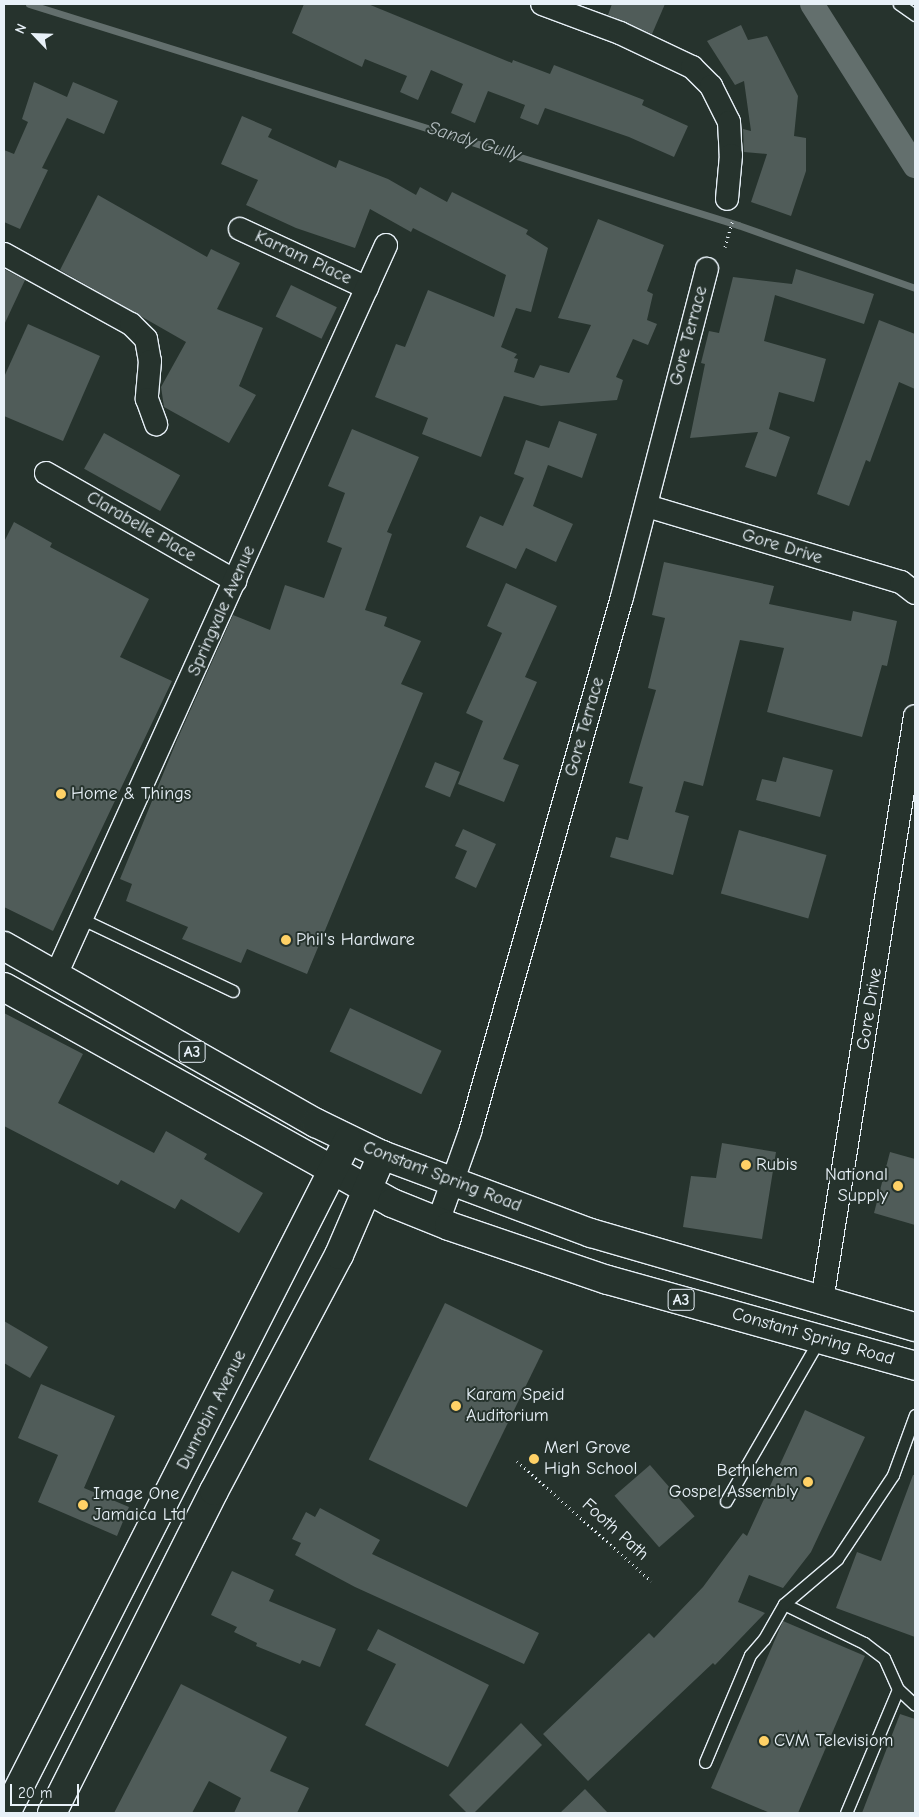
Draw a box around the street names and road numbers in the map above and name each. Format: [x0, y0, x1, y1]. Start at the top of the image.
street label: Karram Place [251, 226, 355, 290]
street label: Gore Terrace [665, 284, 713, 388]
street label: Clarabelle Place [82, 487, 200, 567]
street label: Gore Drive [739, 525, 825, 569]
street label: Springvale Avenue [184, 542, 260, 680]
street label: Gore Terrace [561, 675, 609, 779]
street label: Gore Drive [853, 966, 887, 1052]
road number: A3 [178, 1038, 206, 1066]
street label: Constant Spring Road [360, 1137, 524, 1217]
road number: A3 [667, 1286, 695, 1314]
street label: Constant Spring Road [729, 1303, 897, 1371]
street label: Dunrobin Avenue [173, 1347, 251, 1473]
street label: Footh Path [577, 1494, 653, 1566]

